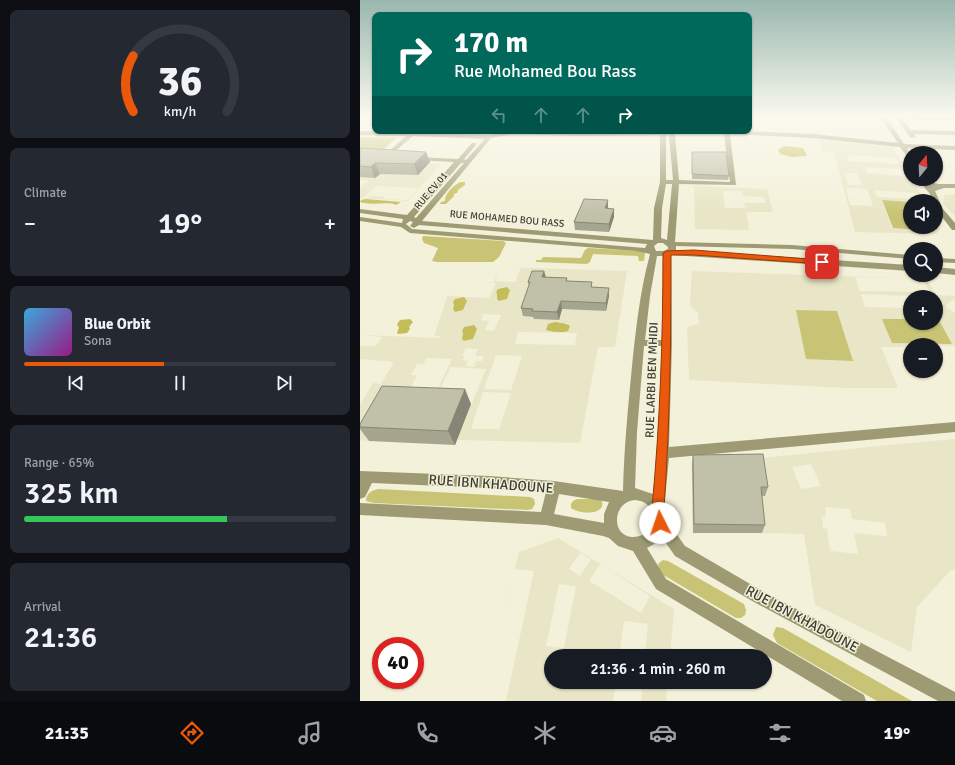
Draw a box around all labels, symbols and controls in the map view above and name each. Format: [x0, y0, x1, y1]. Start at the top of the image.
text: 170 m [454, 26, 528, 60]
icon: right [388, 28, 440, 80]
text: 36 [158, 56, 202, 107]
text: Rue Mohamed Bou Rass [454, 60, 636, 82]
text: km/h [164, 103, 196, 120]
icon: left [488, 104, 510, 126]
icon: ahead [530, 104, 552, 126]
icon: ahead [572, 104, 594, 126]
icon: right [614, 104, 636, 126]
north arrow [903, 146, 943, 186]
map controls [903, 146, 943, 378]
street label: RUE CV 01 [412, 170, 450, 212]
text: Climate [24, 185, 67, 201]
button: sound [903, 194, 943, 234]
text: 19° [158, 205, 202, 242]
street label: RUE MOHAMED BOU RASS [449, 208, 565, 230]
text: − [24, 210, 36, 237]
text: + [324, 210, 336, 237]
button: search [903, 242, 943, 282]
pin [805, 245, 839, 279]
icon: arrive [811, 251, 833, 273]
button: + [903, 290, 943, 330]
text: Blue Orbit [84, 315, 151, 333]
street label: RUE LARBI BEN MHIDI [642, 322, 662, 438]
text: Sona [84, 333, 112, 349]
button: − [903, 338, 943, 378]
icon: previous [65, 372, 87, 394]
icon: pause [169, 372, 191, 394]
icon: next [273, 372, 295, 394]
text: Range · 65% [24, 455, 94, 471]
street label: RUE IBN KHADOUNE [428, 471, 554, 497]
text: 325 km [24, 475, 119, 512]
position arrow [639, 502, 681, 544]
street label: RUE IBN KHADOUNE [743, 582, 861, 656]
text: Arrival [24, 599, 61, 615]
text: 21:36 [24, 619, 97, 656]
speed limit sign: 40 [372, 637, 424, 689]
text: 21:36 · 1 min · 260 m [591, 660, 725, 678]
icon: directions [178, 719, 206, 747]
icon: music [296, 719, 324, 747]
icon: phone [413, 719, 441, 747]
icon: climate [531, 719, 559, 747]
icon: car [649, 719, 677, 747]
icon: filters [766, 719, 794, 747]
text: 21:35 [45, 722, 89, 744]
text: 19° [884, 722, 910, 744]

